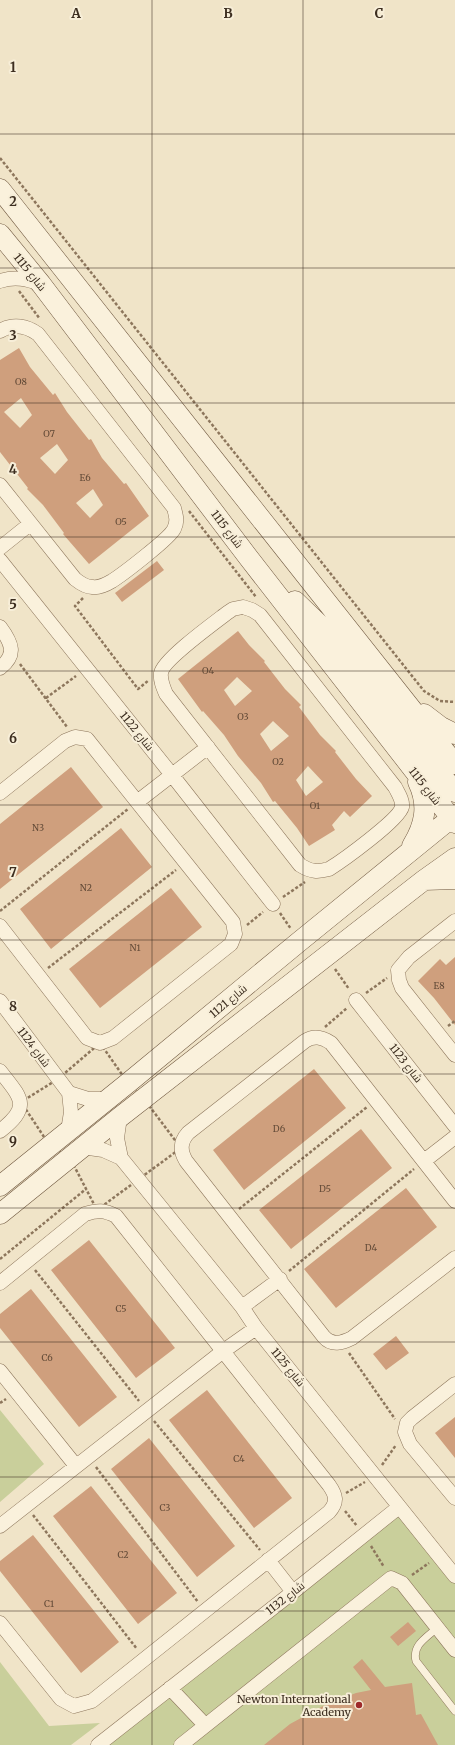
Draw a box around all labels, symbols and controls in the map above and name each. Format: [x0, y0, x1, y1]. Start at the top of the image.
text: A [70, 5, 81, 22]
text: B [223, 5, 233, 22]
text: C [375, 5, 384, 22]
text: 1 [10, 59, 16, 76]
text: 2 [9, 193, 17, 210]
street label: شارع 1115 [10, 250, 49, 294]
text: 3 [9, 327, 17, 344]
house number: O8 [15, 376, 27, 387]
house number: O7 [43, 428, 55, 439]
text: 4 [9, 461, 18, 478]
house number: E6 [79, 472, 91, 483]
street label: شارع 1115 [207, 507, 246, 551]
house number: O5 [115, 516, 127, 527]
text: 5 [9, 596, 17, 613]
house number: O4 [202, 665, 214, 676]
street label: شارع 1122 [116, 709, 157, 754]
house number: O3 [237, 711, 249, 722]
text: 6 [9, 730, 17, 747]
house number: O2 [272, 756, 284, 767]
street label: شارع 1115 [405, 764, 444, 808]
house number: O1 [310, 800, 320, 811]
house number: N3 [32, 822, 44, 833]
text: 7 [9, 864, 17, 881]
house number: N2 [80, 882, 92, 893]
house number: N1 [129, 942, 141, 953]
house number: E8 [433, 980, 445, 991]
street label: شارع 1121 [206, 981, 250, 1021]
text: 8 [9, 998, 17, 1015]
street label: شارع 1124 [14, 1024, 54, 1070]
street label: شارع 1123 [386, 1041, 426, 1086]
house number: D6 [273, 1123, 286, 1134]
text: 9 [9, 1133, 17, 1150]
house number: D5 [319, 1183, 331, 1194]
house number: D4 [365, 1242, 378, 1253]
house number: C5 [116, 1303, 126, 1314]
street label: شارع 1125 [267, 1345, 308, 1390]
house number: C6 [41, 1352, 53, 1363]
house number: C4 [233, 1453, 245, 1464]
house number: C3 [159, 1502, 171, 1513]
house number: C2 [117, 1549, 129, 1560]
street label: شارع 1132 [263, 1578, 308, 1618]
house number: C1 [44, 1598, 54, 1609]
place label: Newton International Academy [237, 1692, 352, 1719]
marker: Newton International Academy [354, 1700, 364, 1710]

